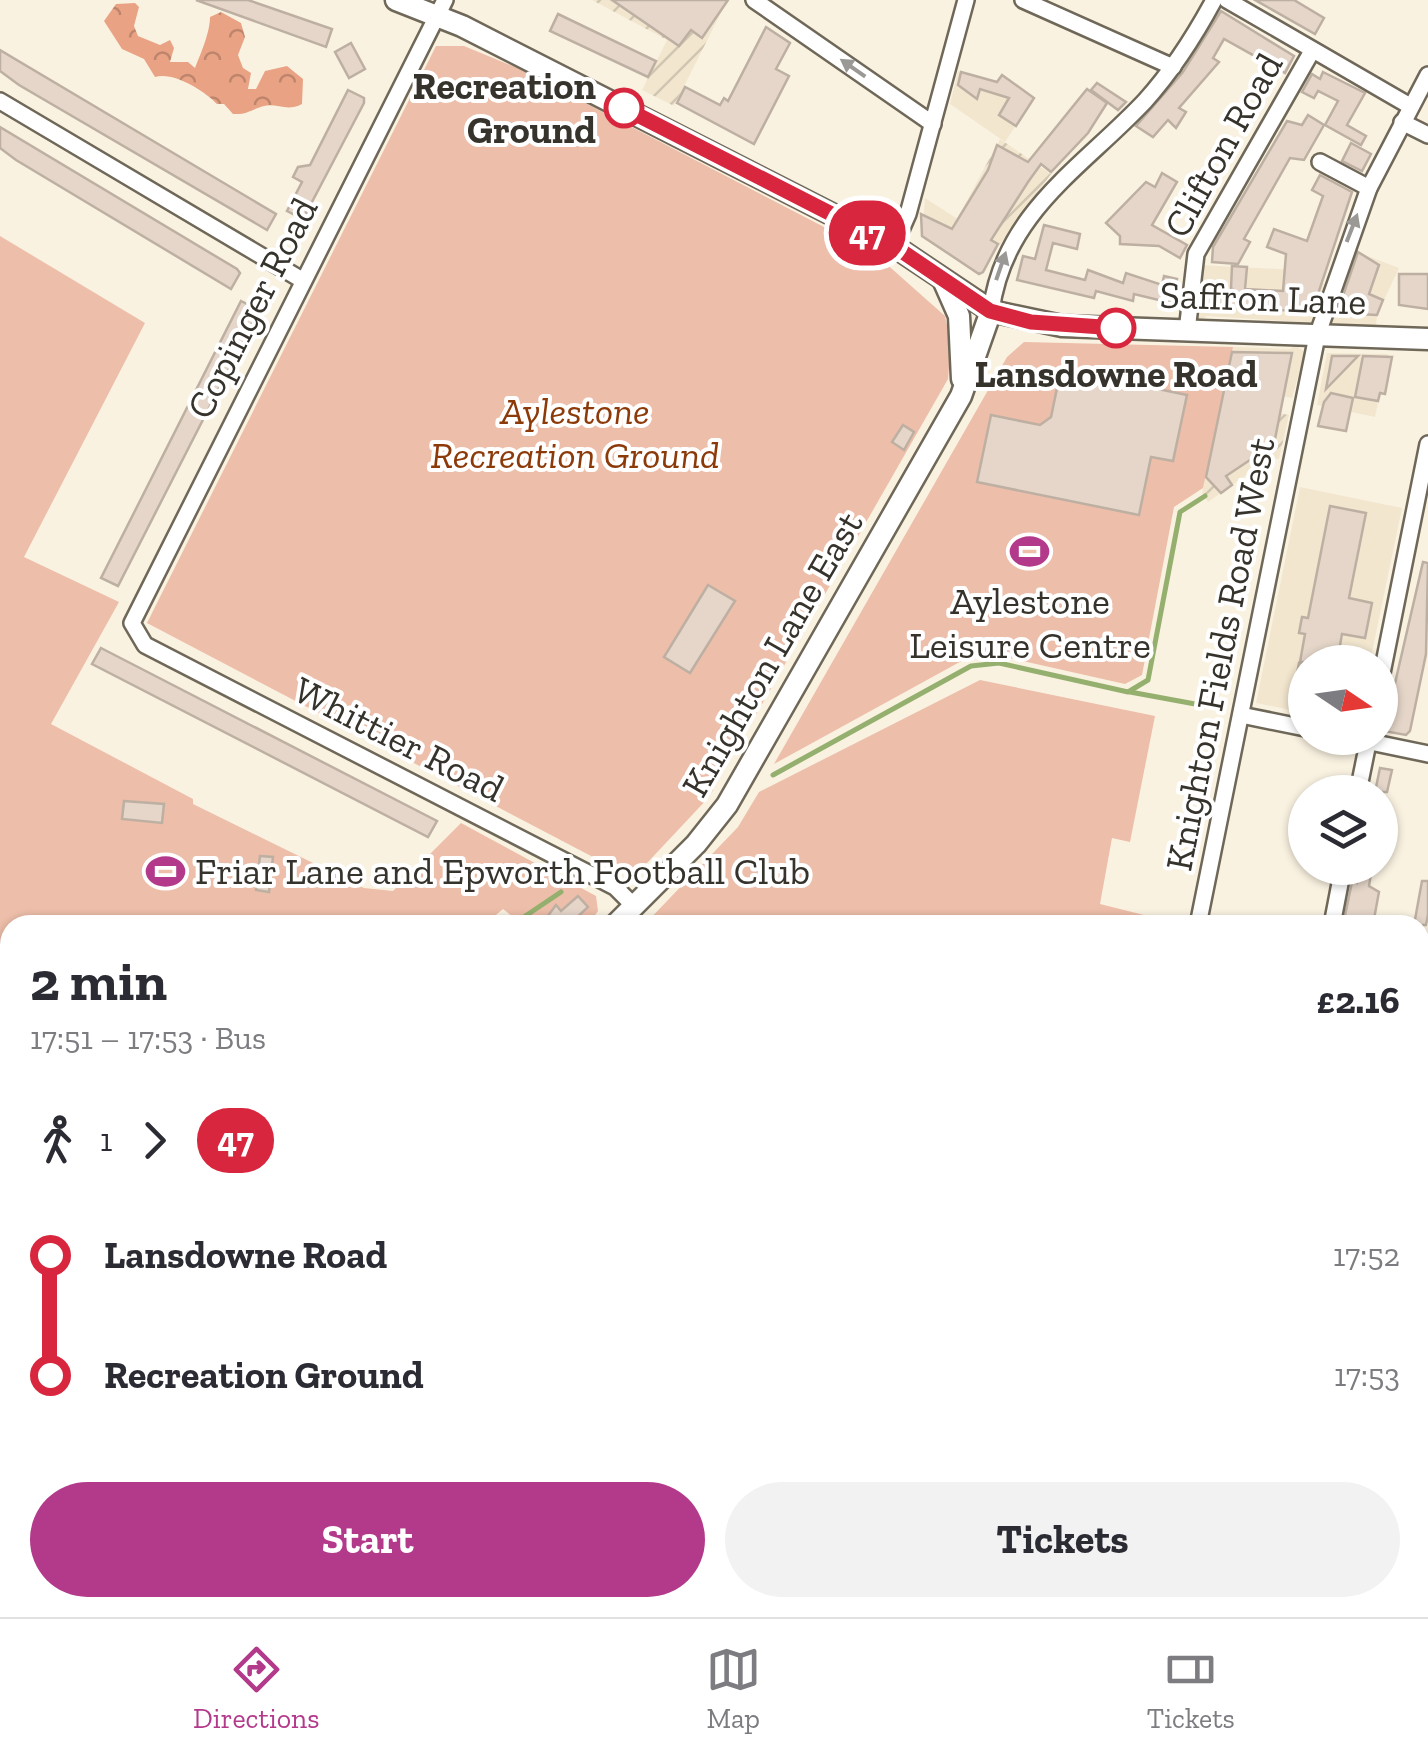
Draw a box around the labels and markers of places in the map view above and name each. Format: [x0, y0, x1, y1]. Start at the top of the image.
place label: Recreation Ground [413, 63, 596, 153]
marker: Recreation Ground [605, 89, 643, 127]
marker: Lansdowne Road [1097, 309, 1135, 347]
place label: Lansdowne Road [974, 351, 1258, 397]
sports icon: Aylestone Leisure Centre [1009, 531, 1051, 573]
place label: Aylestone Leisure Centre [909, 578, 1151, 668]
place label: Friar Lane and Epworth Football Club [195, 848, 810, 894]
sports icon: Friar Lane and Epworth Football Club [144, 850, 186, 892]

